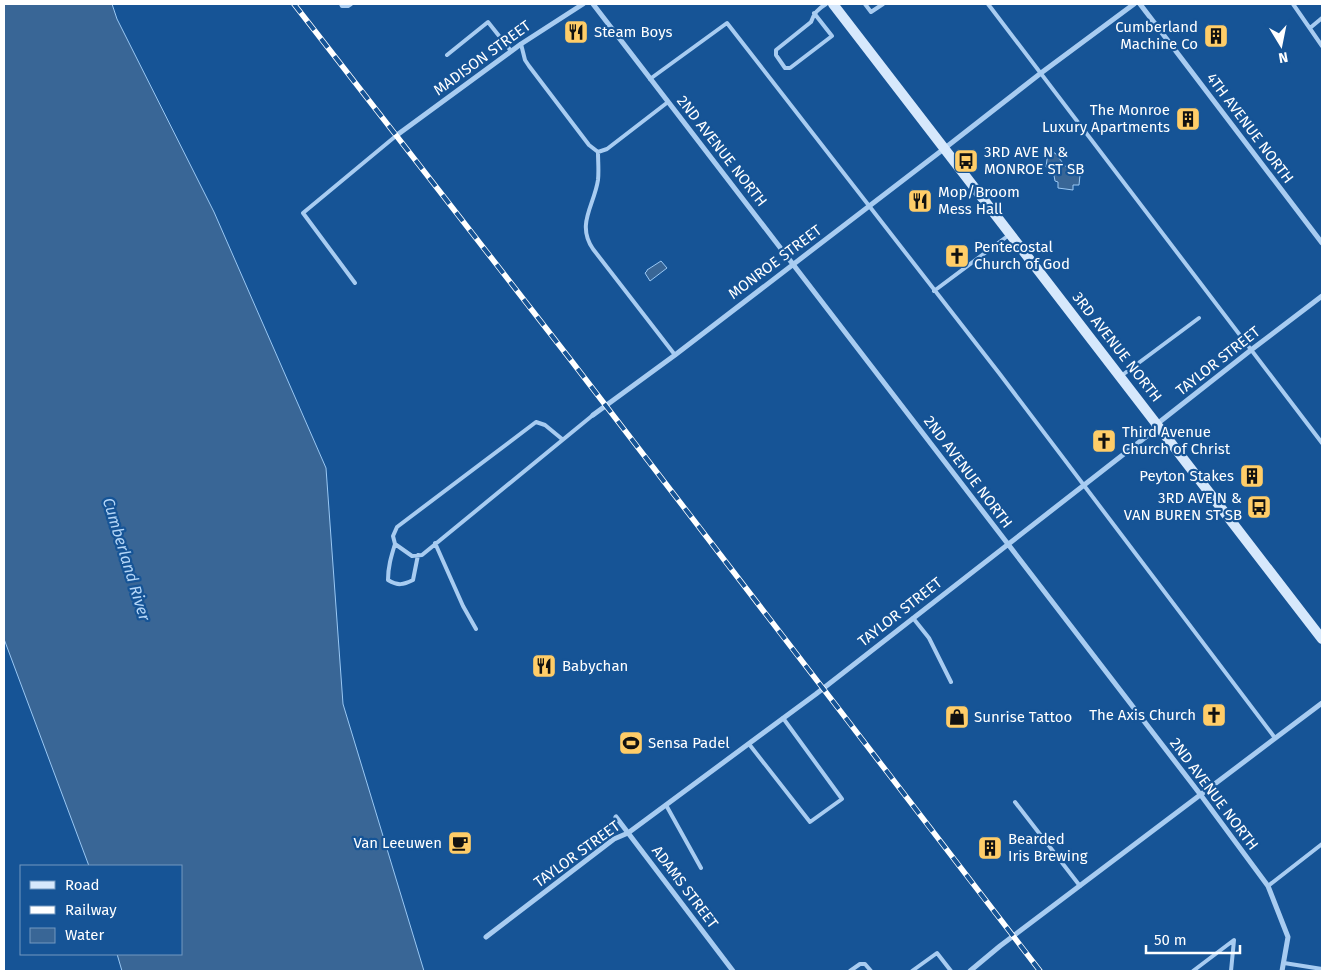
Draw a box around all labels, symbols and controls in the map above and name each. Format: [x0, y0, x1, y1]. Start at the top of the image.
street label: MADISON STREET [430, 17, 534, 99]
place label: Cumberland Machine Co [1115, 18, 1198, 53]
restaurant icon: Steam Boys [563, 19, 589, 45]
north arrow [1256, 20, 1306, 70]
place label: Steam Boys [594, 23, 672, 41]
building icon: Cumberland Machine Co [1203, 23, 1229, 49]
text: N [1277, 48, 1289, 66]
street label: 4TH AVENUE NORTH [1203, 69, 1297, 187]
street label: 2ND AVENUE NORTH [673, 92, 771, 210]
place label: The Monroe Luxury Apartments [1042, 101, 1170, 136]
building icon: The Monroe Luxury Apartments [1175, 106, 1201, 132]
place label: 3RD AVE N & MONROE ST SB [984, 143, 1084, 178]
bus stop icon: 3RD AVE N & MONROE ST SB [953, 148, 979, 174]
place label: Mop/Broom Mess Hall [938, 183, 1020, 218]
restaurant icon: Mop/Broom Mess Hall [907, 188, 933, 214]
street label: MONROE STREET [725, 221, 825, 303]
place label: Pentecostal Church of God [974, 238, 1070, 273]
church icon: Pentecostal Church of God [944, 243, 970, 269]
street label: 3RD AVENUE NORTH [1069, 288, 1165, 406]
street label: TAYLOR STREET [1172, 322, 1264, 399]
street label: 2ND AVENUE NORTH [920, 412, 1016, 532]
place label: Third Avenue Church of Christ [1122, 423, 1231, 458]
church icon: Third Avenue Church of Christ [1091, 428, 1117, 454]
building icon: Peyton Stakes [1239, 463, 1265, 489]
place label: Peyton Stakes [1139, 467, 1234, 485]
place label: 3RD AVE N & VAN BUREN ST SB [1124, 489, 1242, 524]
bus stop icon: 3RD AVE N & VAN BUREN ST SB [1246, 494, 1272, 520]
water label: Cumberland River [99, 495, 155, 624]
street label: TAYLOR STREET [854, 573, 946, 650]
restaurant icon: Babychan [531, 653, 557, 679]
place label: Babychan [562, 657, 628, 675]
church icon: The Axis Church [1201, 702, 1227, 728]
shop icon: Sunrise Tattoo [944, 704, 970, 730]
place label: The Axis Church [1089, 706, 1196, 724]
place label: Sunrise Tattoo [974, 708, 1072, 726]
sports icon: Sensa Padel [618, 730, 644, 756]
place label: Sensa Padel [648, 734, 730, 752]
street label: 2ND AVENUE NORTH [1166, 734, 1262, 854]
street label: TAYLOR STREET [531, 817, 624, 891]
cafe icon: Van Leeuwen [447, 830, 473, 856]
place label: Bearded Iris Brewing [1008, 830, 1088, 865]
place label: Van Leeuwen [353, 834, 442, 852]
building icon: Bearded Iris Brewing [977, 835, 1003, 861]
street label: ADAMS STREET [648, 842, 722, 932]
legend [20, 865, 182, 955]
text: Road [65, 876, 100, 894]
text: Railway [65, 901, 117, 919]
scale bar [1146, 922, 1240, 954]
text: Water [65, 926, 104, 944]
text: 50 m [1154, 931, 1187, 949]

